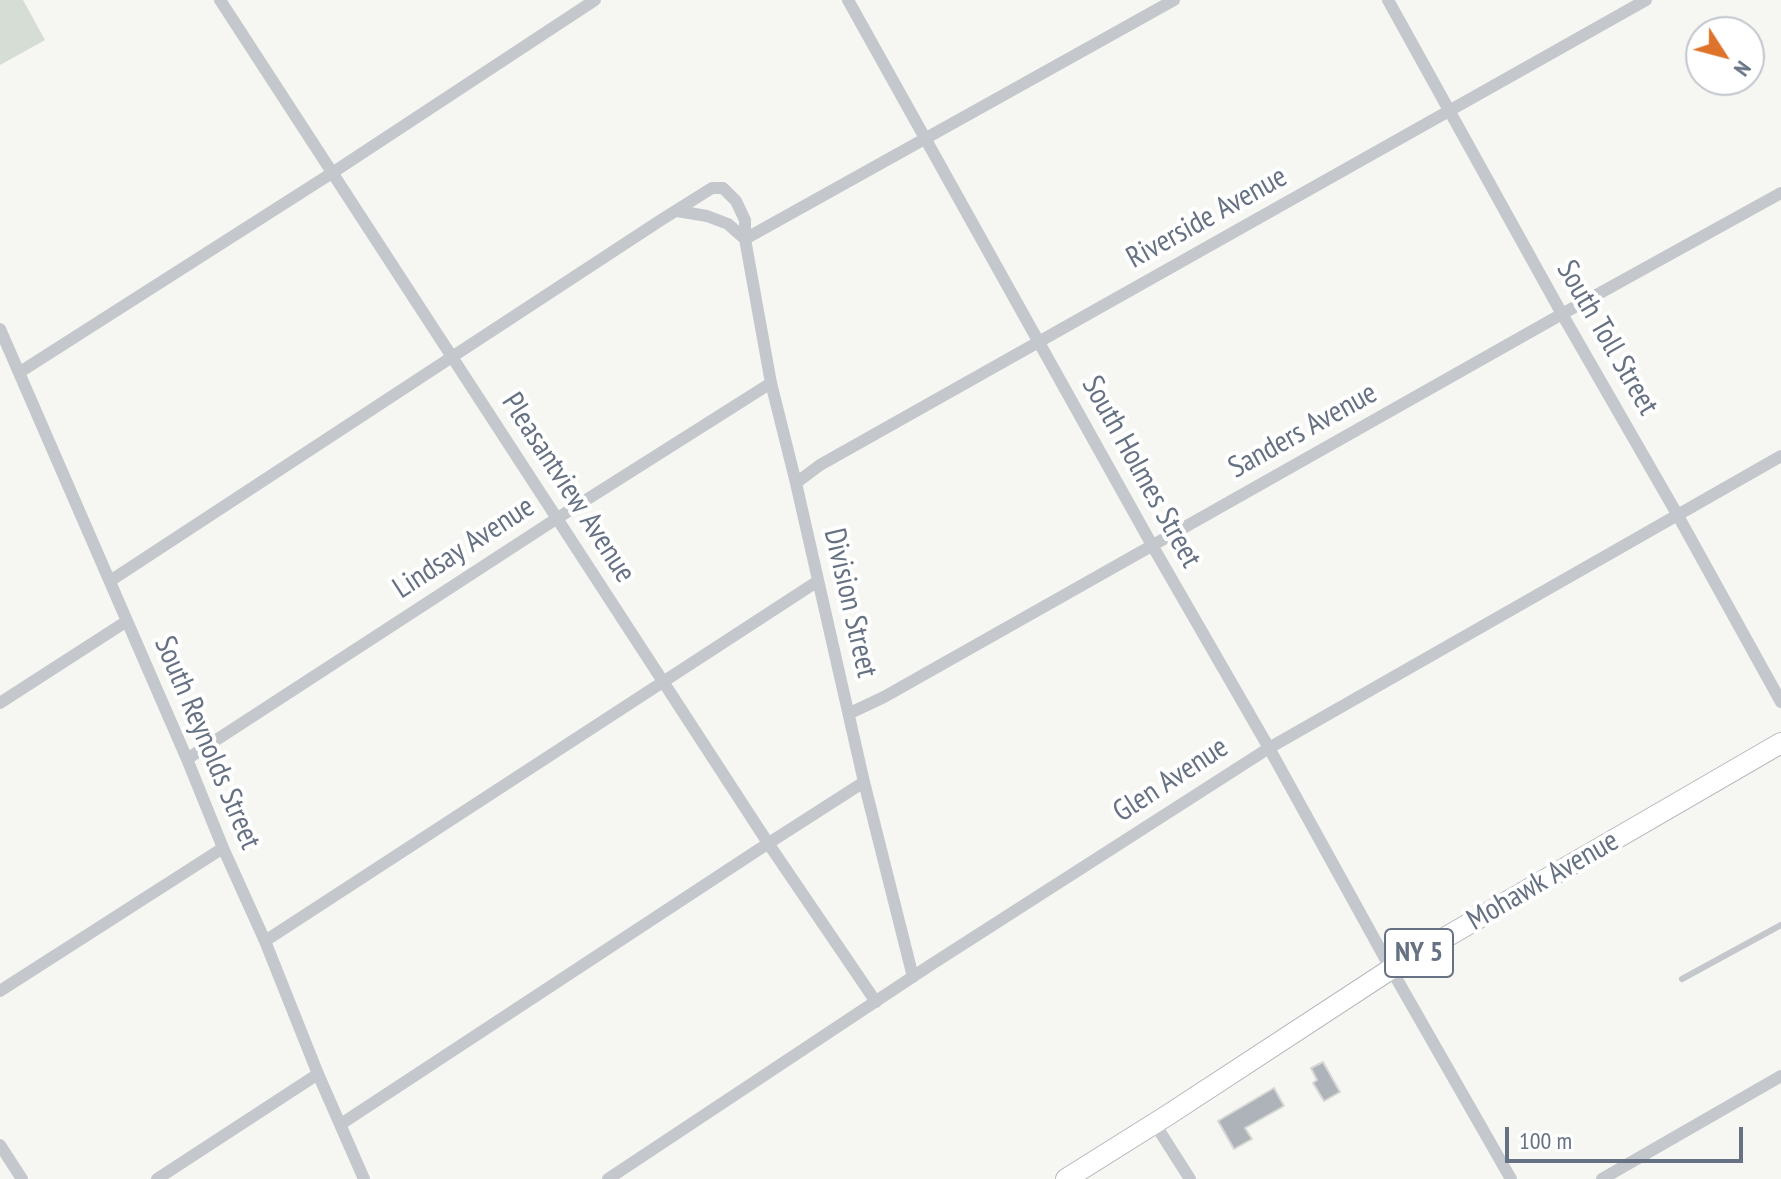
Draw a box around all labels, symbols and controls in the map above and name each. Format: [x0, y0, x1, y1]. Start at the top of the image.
north arrow [1685, 16, 1765, 96]
text: N [1728, 56, 1758, 82]
street label: Riverside Avenue [1121, 159, 1293, 277]
street label: South Toll Street [1548, 254, 1666, 422]
street label: South Holmes Street [1074, 370, 1208, 574]
street label: Sanders Avenue [1223, 376, 1383, 486]
street label: Pleasantview Avenue [493, 387, 643, 589]
street label: Lindsay Avenue [387, 489, 541, 607]
street label: Division Street [815, 525, 885, 681]
street label: South Reynolds Street [146, 631, 268, 855]
street label: Glen Avenue [1107, 730, 1235, 830]
street label: Mohawk Avenue [1461, 823, 1625, 939]
road number: NY 5 [1385, 929, 1453, 977]
scale bar [1509, 1111, 1747, 1161]
text: 100 m [1519, 1125, 1572, 1156]

